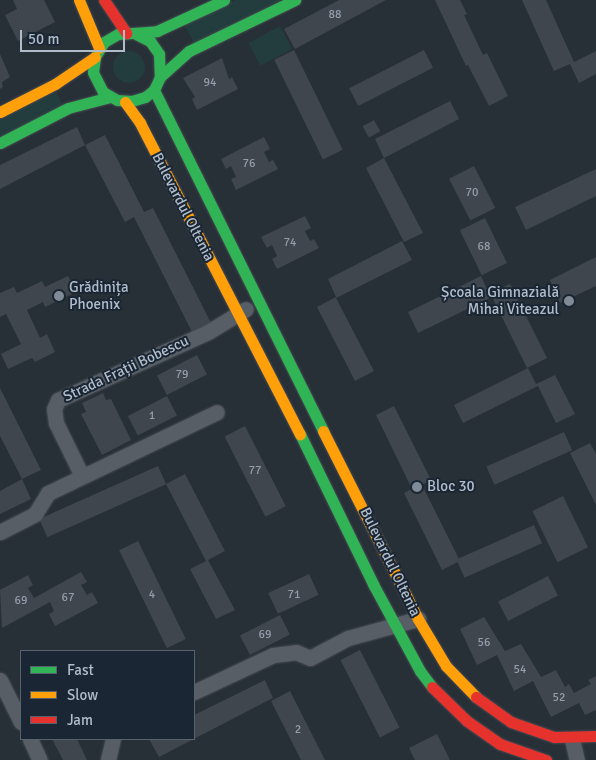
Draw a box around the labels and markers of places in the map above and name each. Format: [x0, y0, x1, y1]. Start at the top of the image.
place label: Grădinița Phoenix [69, 278, 129, 313]
place label: Școala Gimnazială Mihai Viteazul [441, 283, 559, 318]
marker: Grădinița Phoenix [53, 290, 65, 302]
marker: Școala Gimnazială Mihai Viteazul [563, 295, 575, 307]
place label: Bloc 30 [427, 478, 475, 496]
marker: Bloc 30 [411, 481, 423, 493]

